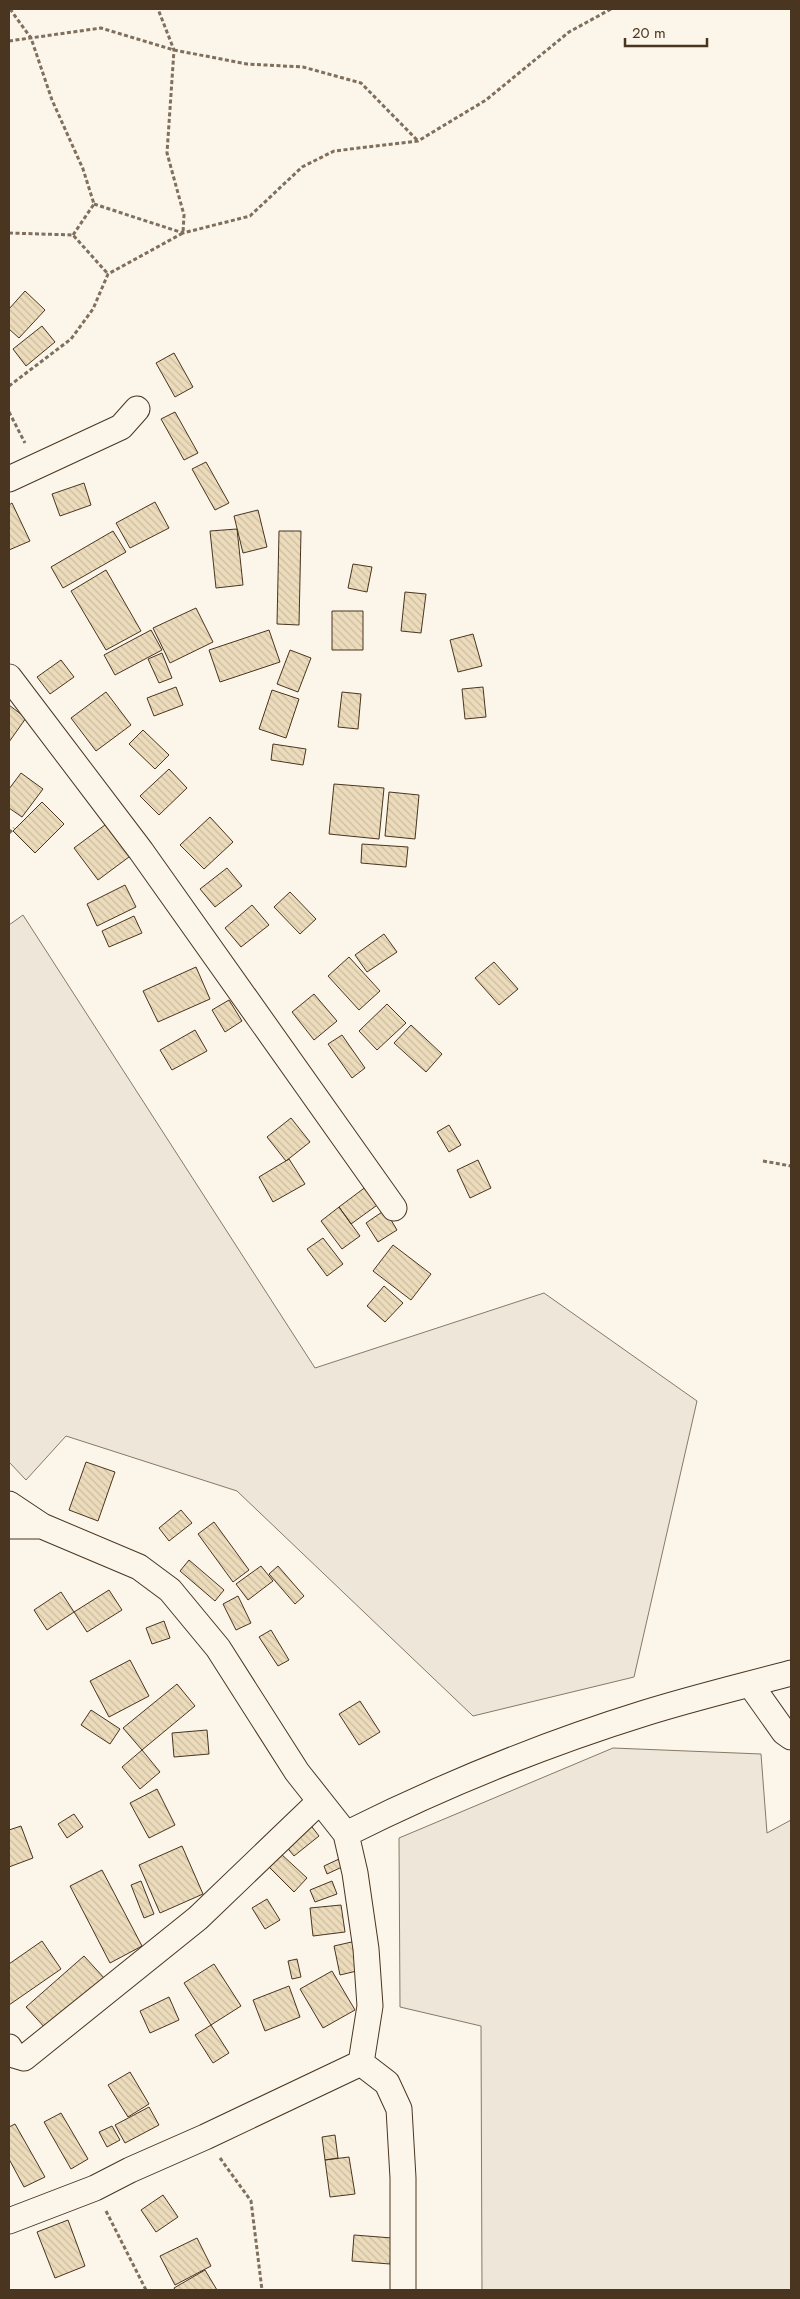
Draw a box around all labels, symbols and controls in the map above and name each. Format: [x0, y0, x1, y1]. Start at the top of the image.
scale bar [625, 15, 708, 47]
text: 20 m [632, 22, 666, 44]

